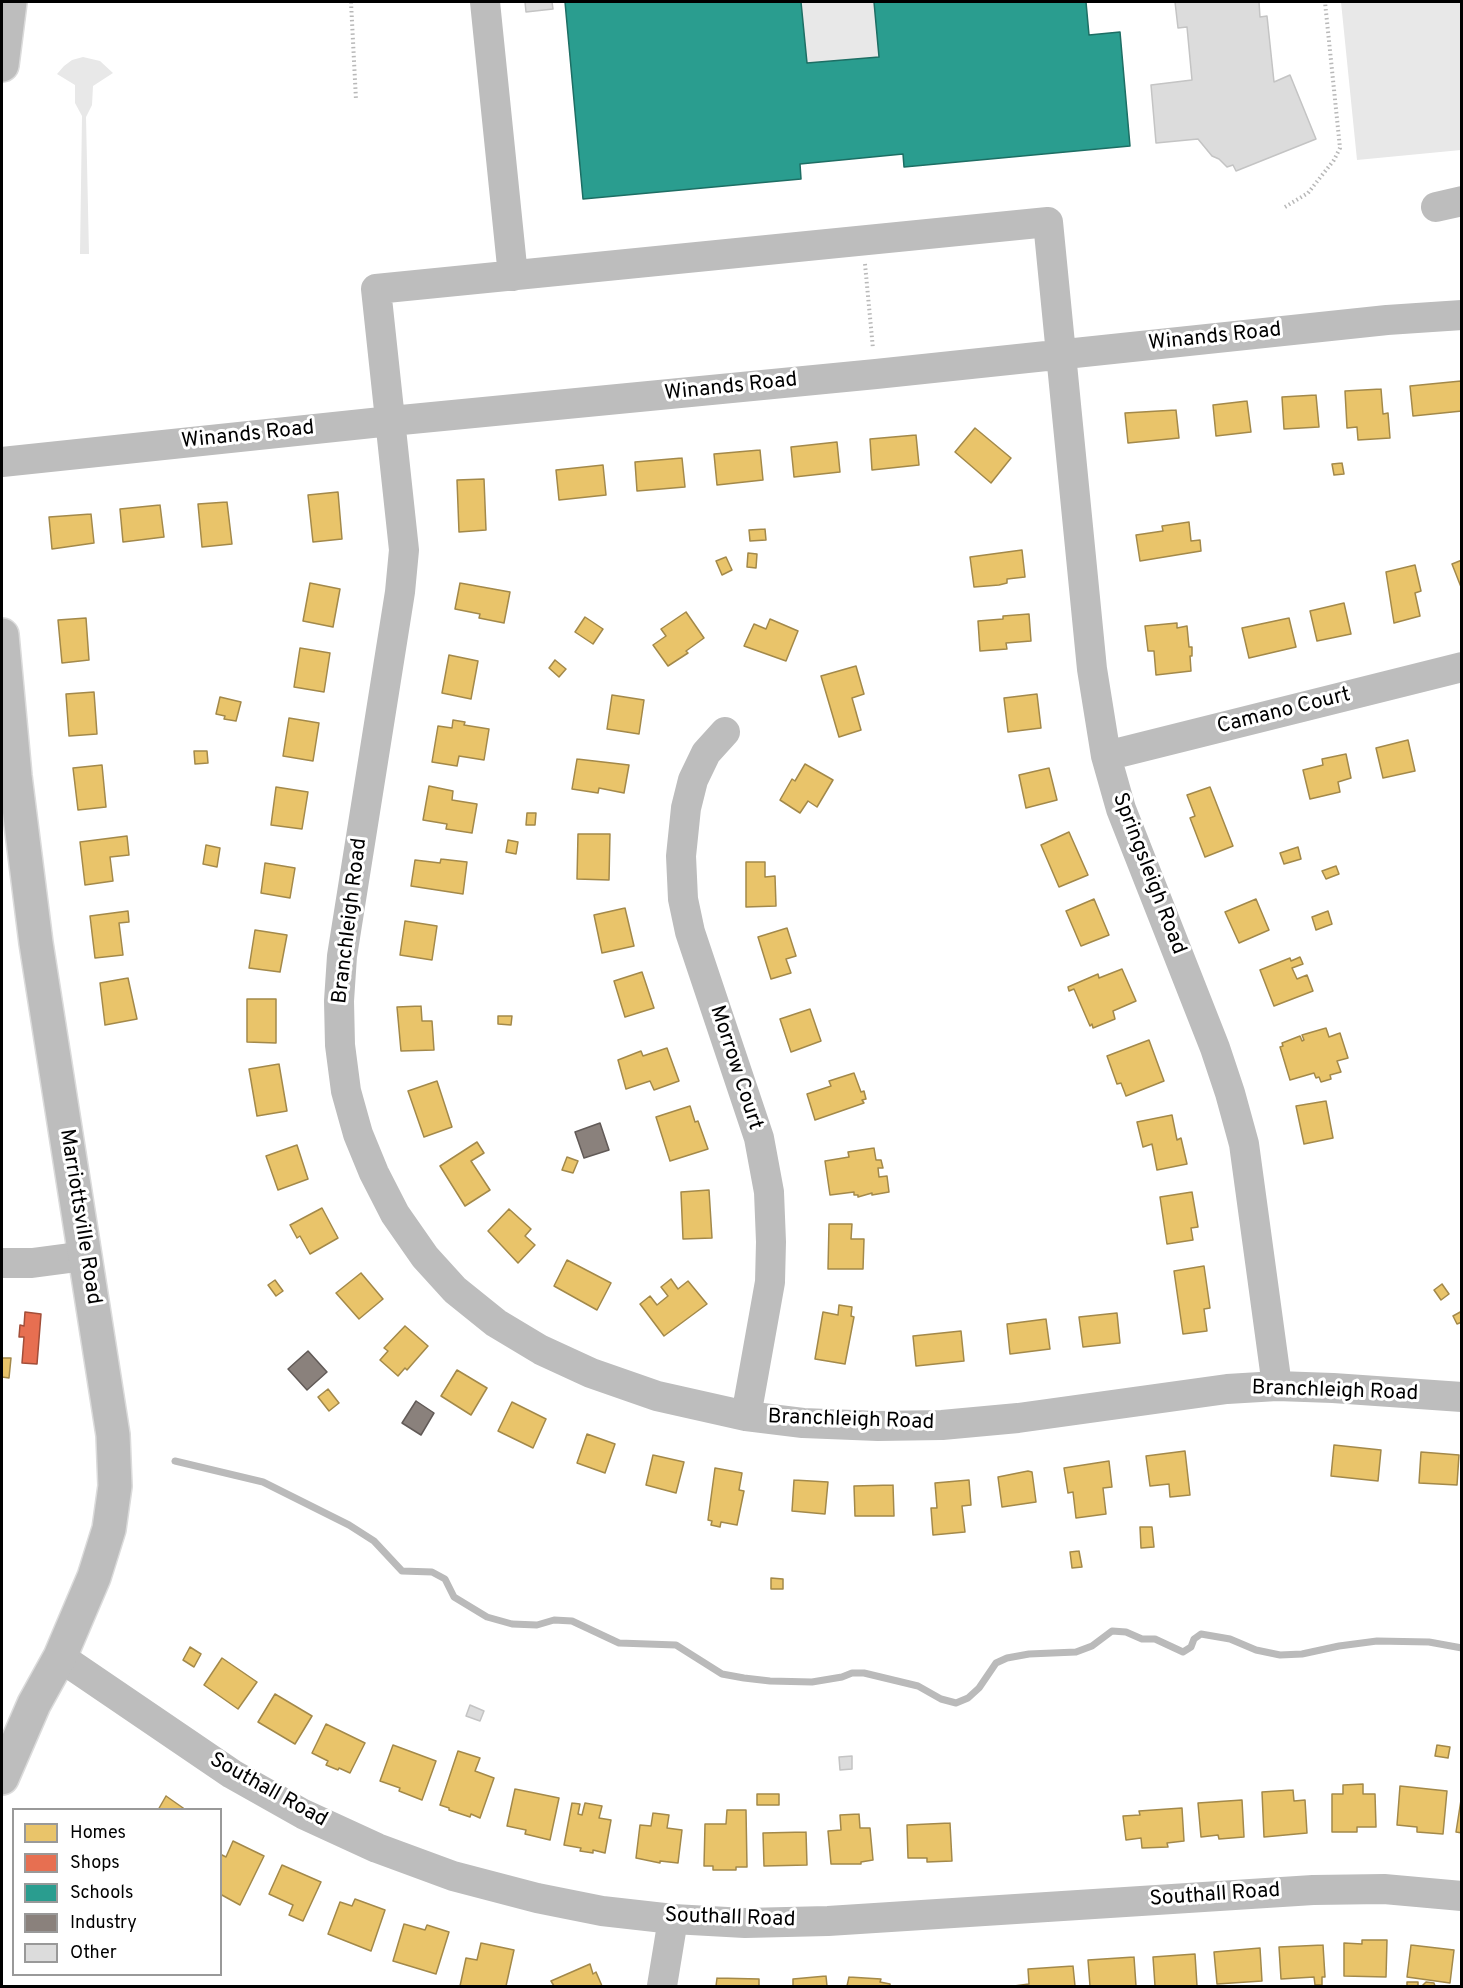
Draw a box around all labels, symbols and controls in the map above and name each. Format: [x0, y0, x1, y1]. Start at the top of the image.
street label: Winands Road [1147, 318, 1283, 358]
street label: Winands Road [663, 368, 799, 408]
street label: Winands Road [180, 416, 316, 456]
street label: Camano Court [1215, 683, 1353, 741]
street label: Springsleigh Road [1106, 790, 1190, 958]
street label: Branchleigh Road [328, 837, 374, 1005]
street label: Morrow Court [703, 1003, 767, 1133]
street label: Marriottsville Road [53, 1127, 105, 1307]
street label: Branchleigh Road [1251, 1376, 1419, 1408]
street label: Branchleigh Road [767, 1405, 935, 1437]
street label: Southall Road [205, 1748, 331, 1834]
legend [12, 1808, 222, 1976]
text: Homes [70, 1822, 126, 1845]
text: Shops [70, 1852, 120, 1875]
street label: Southall Road [1149, 1879, 1281, 1913]
text: Schools [70, 1882, 133, 1905]
street label: Southall Road [664, 1904, 796, 1934]
text: Industry [70, 1912, 137, 1935]
text: Other [70, 1942, 117, 1965]

